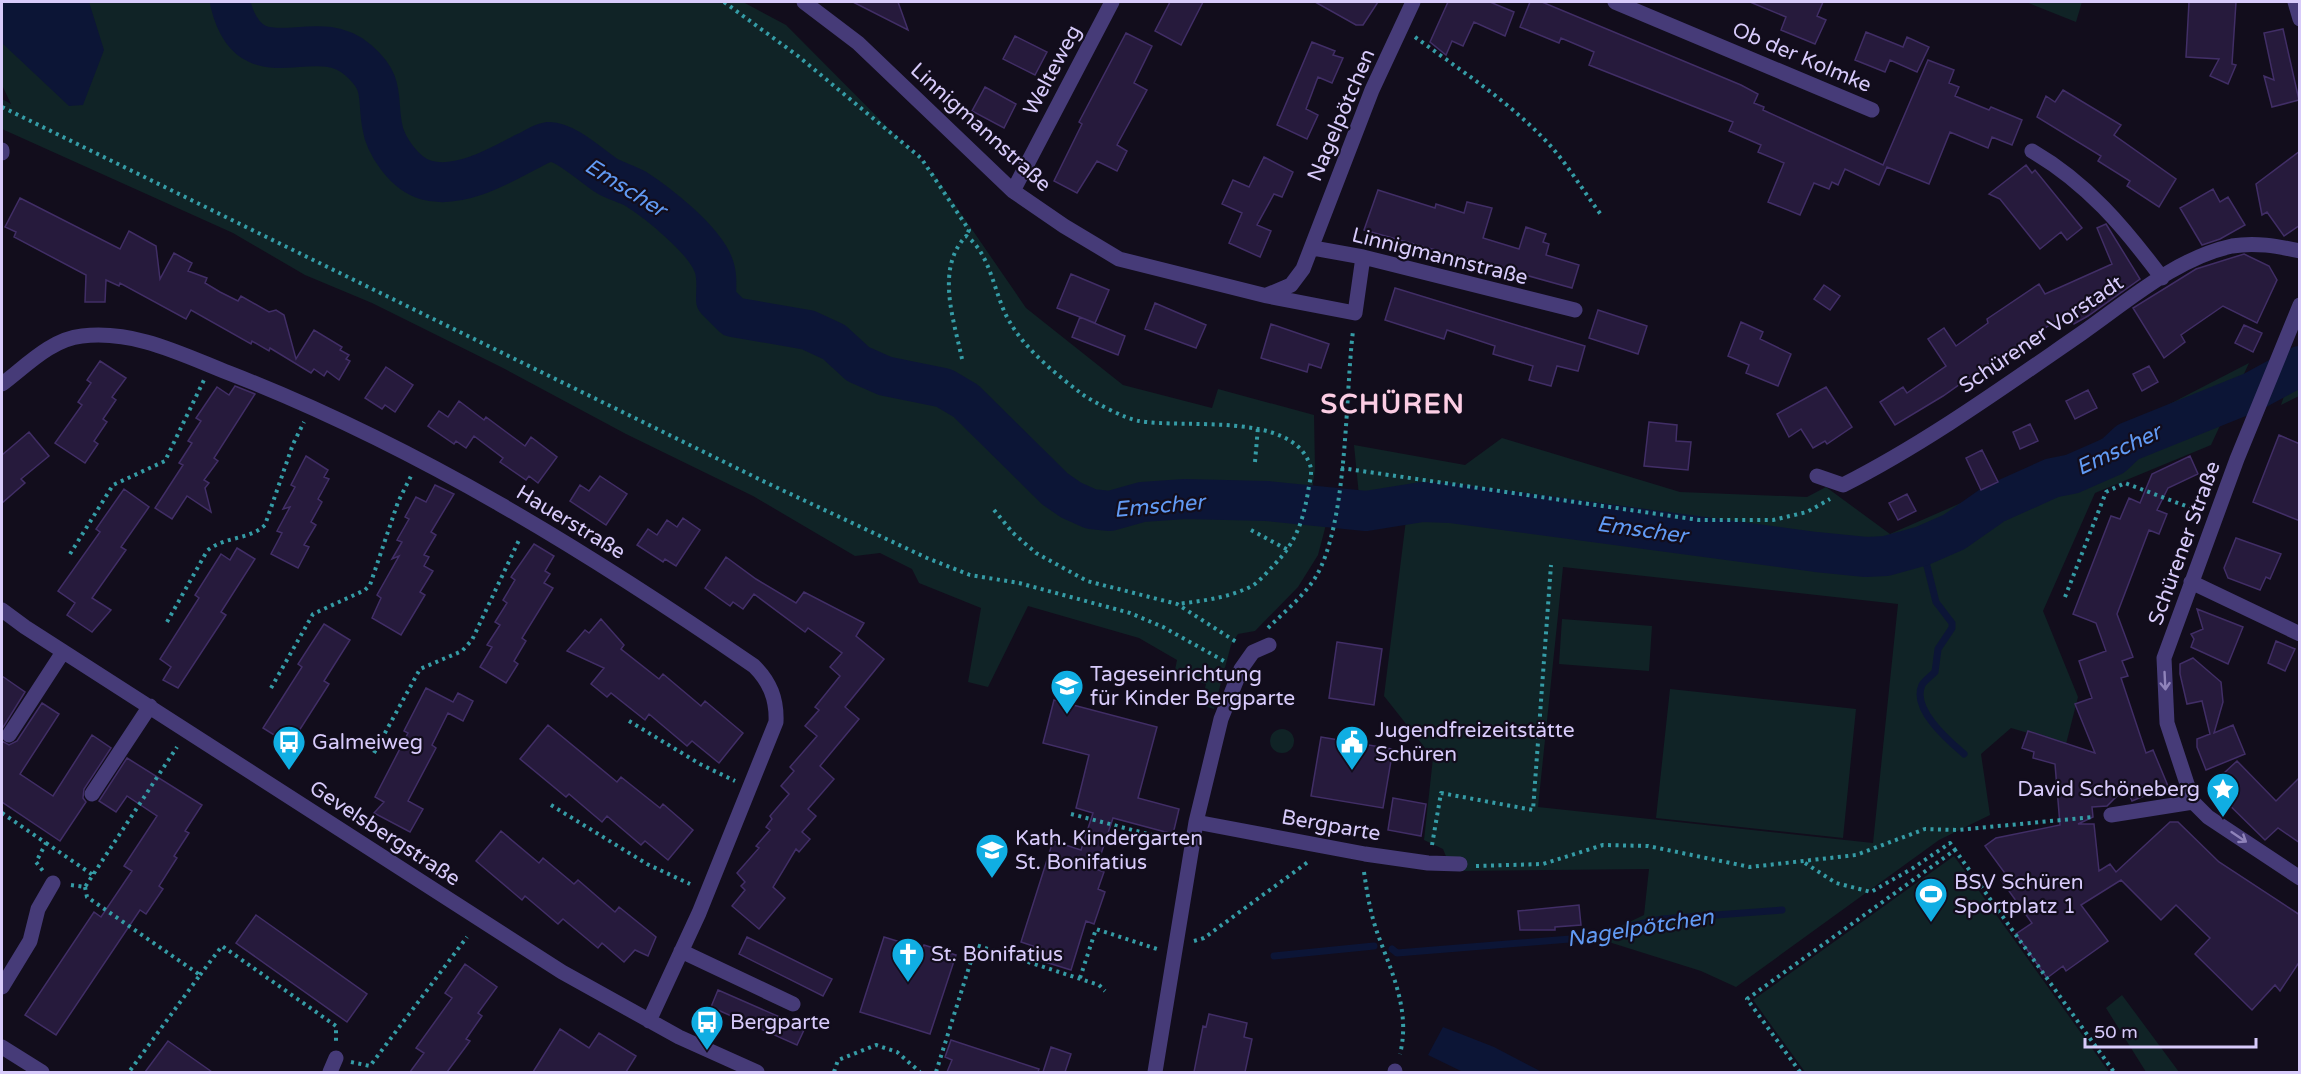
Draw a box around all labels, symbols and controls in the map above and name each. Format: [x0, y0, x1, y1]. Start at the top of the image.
street label: Ob der Kolmke [1728, 17, 1875, 98]
street label: Welteweg [1018, 21, 1087, 120]
street label: Nagelpötchen [1302, 45, 1381, 185]
street label: Linnigmannstraße [905, 58, 1056, 197]
water label: Emscher [580, 153, 673, 224]
street label: Linnigmannstraße [1349, 223, 1531, 290]
street label: Schürener Vorstadt [1954, 270, 2128, 399]
district label: SCHÜREN [1321, 388, 1465, 421]
water label: Emscher [2072, 418, 2167, 481]
street label: Schürener Straße [2143, 458, 2226, 628]
street label: Hauerstraße [512, 480, 630, 565]
water label: Emscher [1113, 489, 1208, 523]
water label: Emscher [1595, 511, 1691, 550]
place label: Tageseinrichtung für Kinder Bergparte [1090, 662, 1295, 711]
school or university icon: Tageseinrichtung für Kinder Bergparte [1049, 668, 1085, 715]
one-way arrow [2159, 670, 2170, 690]
place label: Jugendfreizeitstätte Schüren [1375, 718, 1575, 767]
bus stop icon: Galmeiweg [271, 724, 307, 771]
public building icon: Jugendfreizeitstätte Schüren [1334, 724, 1370, 771]
place label: Galmeiweg [312, 730, 423, 755]
place icon: David Schöneberg [2205, 771, 2241, 818]
street label: Gevelsbergstraße [305, 775, 465, 891]
place label: David Schöneberg [2017, 777, 2200, 802]
street label: Bergparte [1279, 804, 1383, 847]
place label: Kath. Kindergarten St. Bonifatius [1015, 826, 1203, 875]
school or university icon: Kath. Kindergarten St. Bonifatius [974, 832, 1010, 879]
one-way arrow [2230, 832, 2247, 844]
place label: BSV Schüren Sportplatz 1 [1954, 870, 2083, 919]
sports icon: BSV Schüren Sportplatz 1 [1913, 876, 1949, 923]
water label: Nagelpötchen [1565, 903, 1716, 952]
church icon: St. Bonifatius [890, 936, 926, 983]
place label: St. Bonifatius [931, 942, 1063, 967]
bus stop icon: Bergparte [689, 1004, 725, 1051]
place label: Bergparte [730, 1010, 830, 1035]
scale bar [2085, 1011, 2256, 1049]
text: 50 m [2094, 1021, 2138, 1043]

